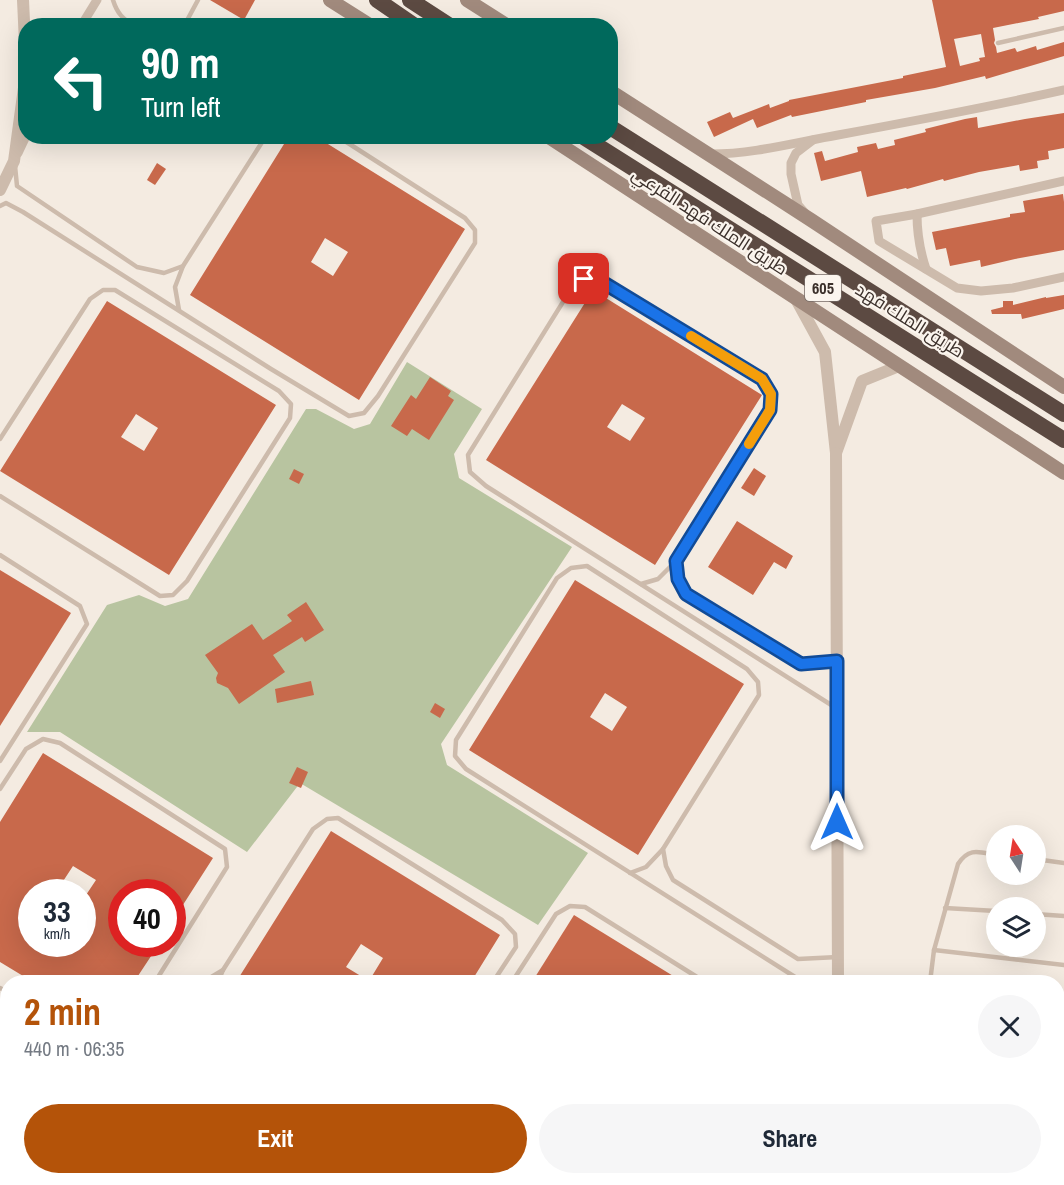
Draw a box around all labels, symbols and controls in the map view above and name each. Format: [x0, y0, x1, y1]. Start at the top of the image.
text: 90 m [141, 35, 220, 91]
icon: left [42, 42, 120, 120]
text: Turn left [141, 89, 220, 125]
street label: طريق الملك فهد الفرعي [626, 161, 793, 283]
pin [558, 253, 609, 304]
icon: arrive [567, 262, 600, 295]
road number: 605 [805, 275, 841, 301]
street label: طريق الملك فهد [851, 277, 969, 363]
position arrow [805, 790, 869, 854]
north arrow [986, 825, 1046, 885]
map controls [986, 825, 1046, 957]
speed limit sign: 40 [108, 879, 186, 957]
text: 33 [43, 891, 71, 931]
button: layers [986, 897, 1046, 957]
text: km/h [44, 923, 70, 944]
text: 2 min [24, 988, 101, 1036]
button: close [978, 995, 1041, 1058]
text: 440 m · 06:35 [24, 1035, 124, 1062]
button: Exit [24, 1104, 527, 1173]
button: Share [539, 1104, 1041, 1173]

